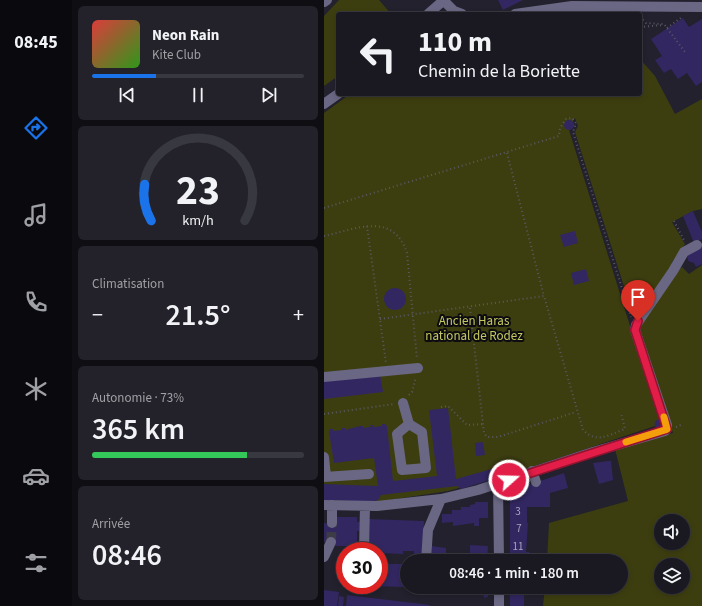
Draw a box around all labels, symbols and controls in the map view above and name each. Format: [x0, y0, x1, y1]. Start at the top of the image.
text: 110 m [418, 22, 492, 62]
text: Neon Rain [152, 25, 219, 46]
icon: left [352, 28, 404, 80]
text: 08:45 [14, 30, 58, 55]
text: Kite Club [152, 46, 201, 64]
text: Chemin de la Boriette [418, 59, 580, 84]
icon: previous [116, 84, 138, 106]
icon: pause [187, 84, 209, 106]
icon: next [258, 84, 280, 106]
icon: directions [22, 114, 50, 142]
text: 23 [176, 161, 220, 221]
icon: music [22, 201, 50, 229]
text: km/h [182, 210, 214, 231]
text: Climatisation [92, 275, 164, 293]
pin [621, 280, 655, 321]
icon: arrive [627, 286, 649, 308]
icon: phone [22, 288, 50, 316]
text: 21.5° [166, 294, 230, 337]
text: − [92, 299, 103, 331]
text: + [293, 299, 304, 331]
park label: Ancien Haras national de Rodez [425, 312, 523, 345]
icon: climate [22, 375, 50, 403]
text: Autonomie · 73% [92, 389, 184, 407]
text: 365 km [92, 408, 185, 451]
position arrow [488, 459, 530, 501]
icon: car [22, 462, 50, 490]
house number: 3 [515, 504, 521, 519]
map controls [654, 514, 690, 594]
button: sound [654, 514, 690, 550]
text: Arrivée [92, 515, 130, 533]
house number: 7 [516, 521, 522, 536]
text: 08:46 [92, 534, 162, 577]
house number: 11 [513, 539, 523, 554]
speed limit sign: 30 [336, 542, 388, 594]
icon: filters [22, 549, 50, 577]
button: layers [654, 558, 690, 594]
text: 08:46 · 1 min · 180 m [449, 563, 579, 584]

